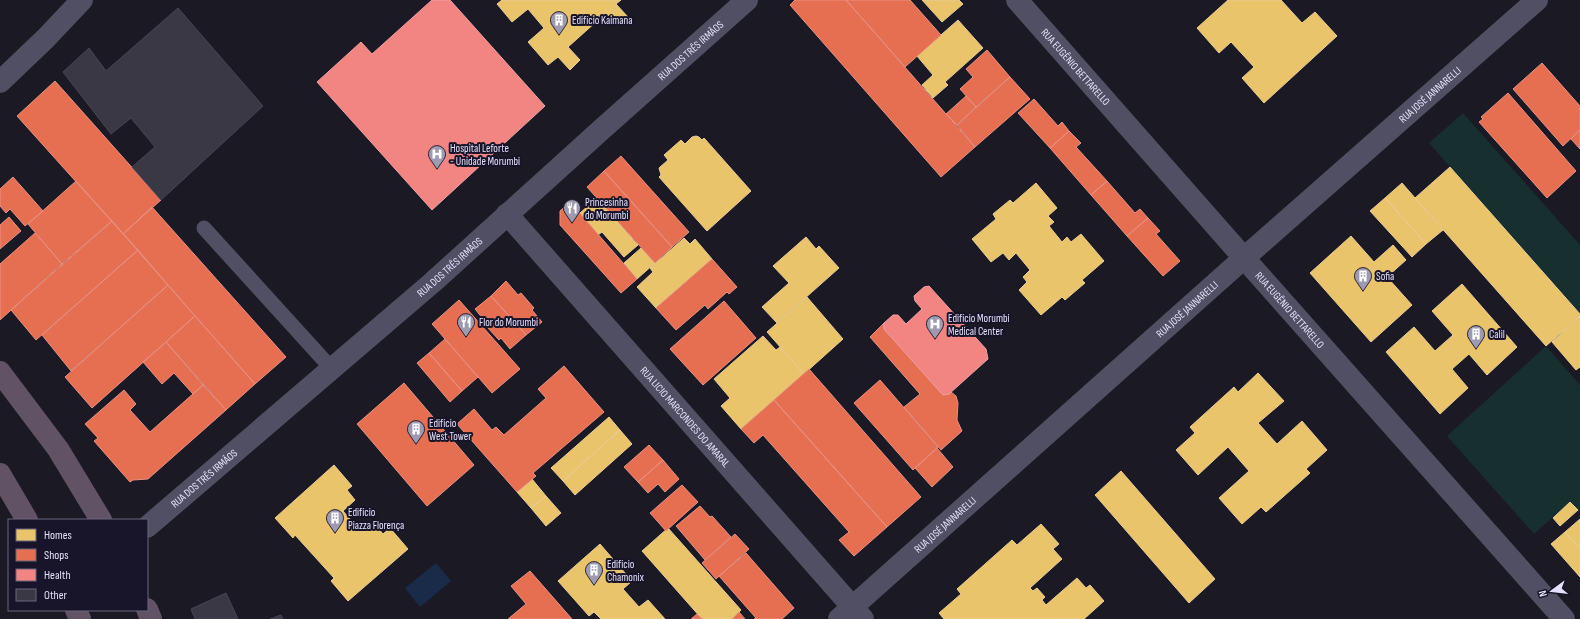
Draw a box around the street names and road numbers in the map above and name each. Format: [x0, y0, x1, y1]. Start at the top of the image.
street label: RUA DOS TRÊS IRMÃOS [655, 18, 726, 83]
street label: RUA EUGÊNIO BETTARELLO [1038, 26, 1113, 108]
street label: RUA JOSÉ JANNARELLI [1396, 64, 1464, 126]
street label: RUA DOS TRÊS IRMÃOS [414, 234, 485, 300]
street label: RUA EUGÊNIO BETTARELLO [1252, 269, 1327, 351]
street label: RUA JOSÉ JANNARELLI [1154, 278, 1221, 340]
street label: RUA LICIO MARCONDES DO AMARAL [637, 364, 732, 470]
street label: RUA DOS TRÊS IRMÃOS [168, 446, 240, 511]
street label: RUA JOSÉ JANNARELLI [912, 494, 979, 556]

